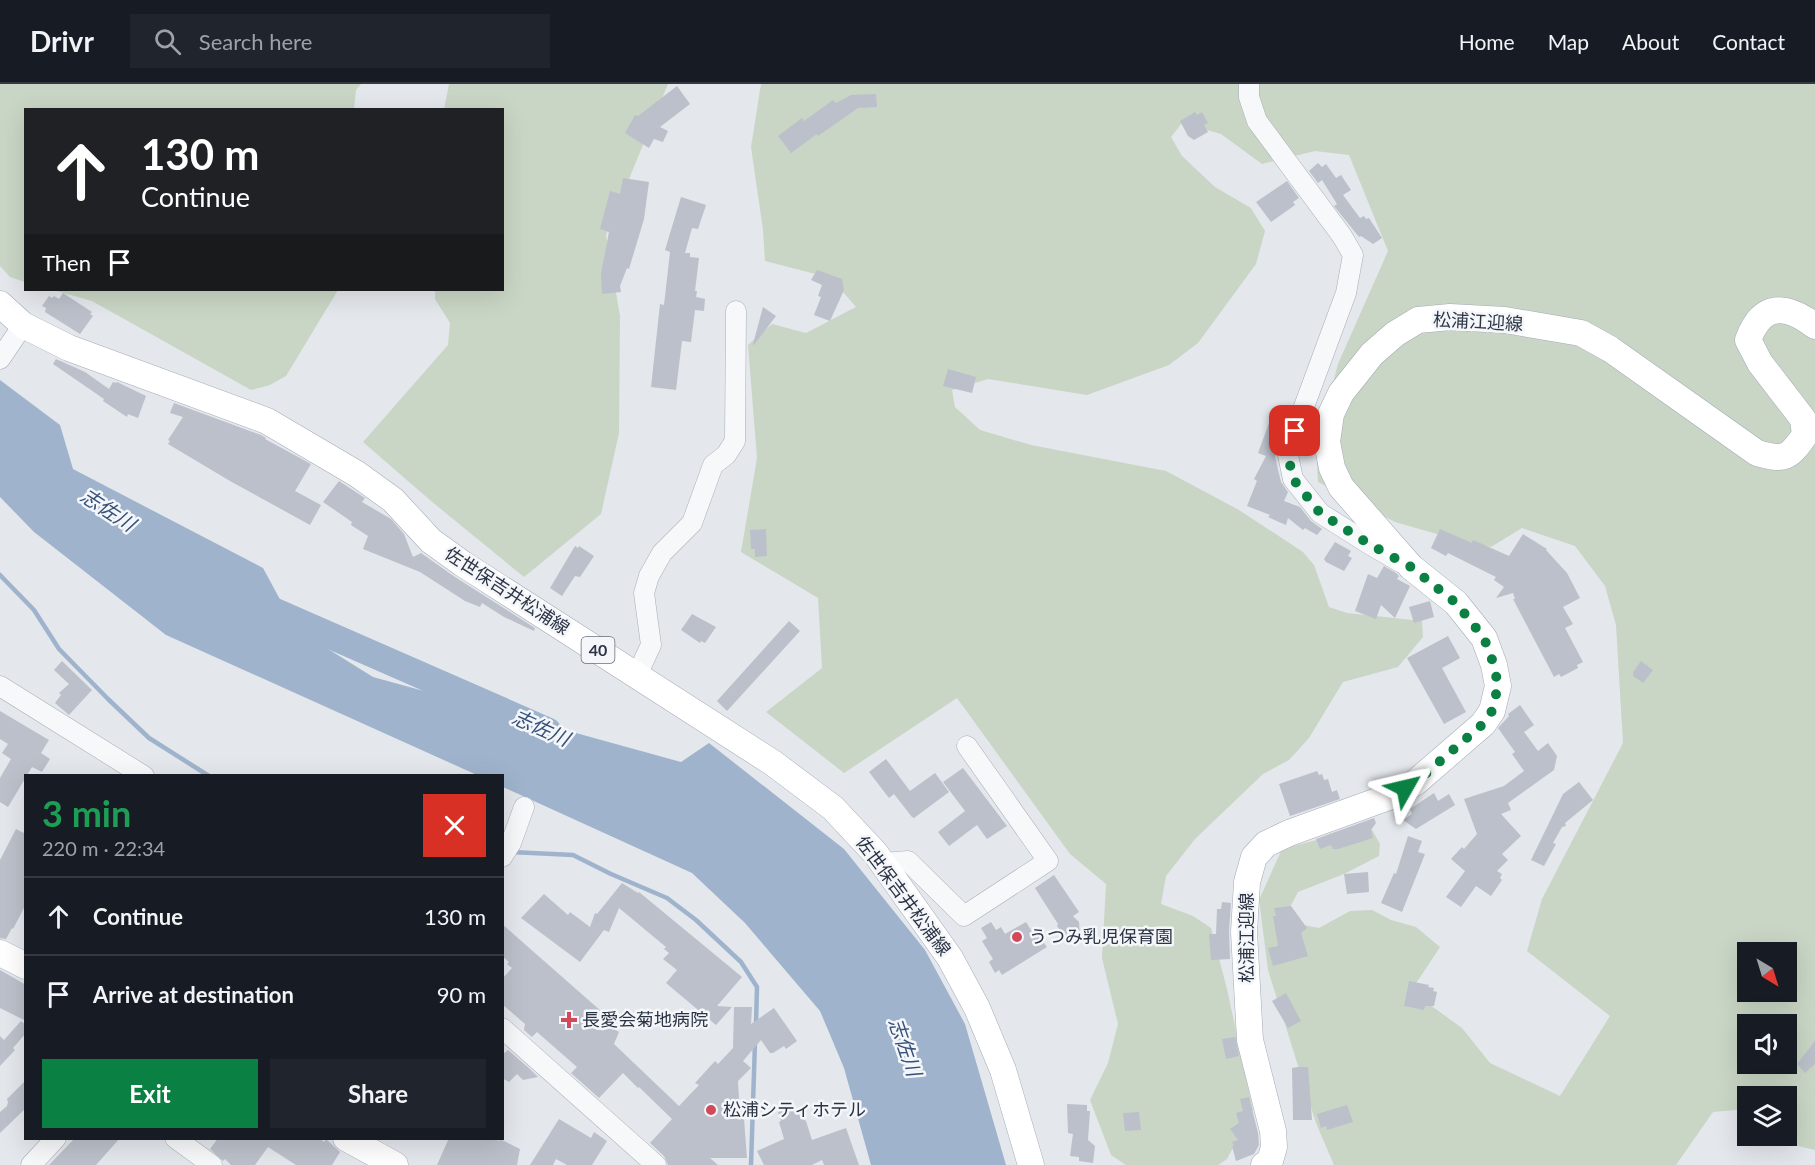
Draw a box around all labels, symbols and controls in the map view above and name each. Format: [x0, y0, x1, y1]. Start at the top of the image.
search box [130, 14, 550, 68]
text: Drivr [30, 24, 94, 58]
icon: search [151, 25, 184, 58]
text: Search here [199, 28, 312, 55]
text: Home [1459, 29, 1515, 54]
text: Map [1548, 29, 1589, 54]
text: About [1622, 29, 1679, 54]
text: Contact [1712, 29, 1785, 54]
text: 130 m [141, 129, 259, 179]
icon: ahead [42, 132, 120, 210]
text: Continue [141, 180, 250, 213]
icon: arrive [103, 246, 136, 279]
text: Then [42, 249, 91, 276]
street label: 松浦江迎線 [1433, 308, 1524, 334]
pin [1269, 405, 1320, 456]
icon: arrive [1278, 414, 1311, 447]
water label: 志佐川 [77, 483, 142, 537]
street label: 佐世保吉井松浦線 [441, 542, 574, 639]
road number: 40 [582, 637, 614, 663]
water label: 志佐川 [509, 704, 576, 751]
position arrow [1373, 756, 1437, 820]
text: 3 min [42, 791, 131, 835]
button: close [423, 794, 486, 857]
street label: 佐世保吉井松浦線 [852, 831, 956, 960]
text: 220 m · 22:34 [42, 836, 165, 860]
street label: 松浦江迎線 [1235, 893, 1257, 983]
icon: ahead [42, 900, 75, 933]
text: Continue [93, 903, 183, 930]
text: 130 m [424, 903, 486, 930]
place label: うつみ乳児保育園 [1029, 925, 1173, 947]
marker: うつみ乳児保育園 [1010, 930, 1024, 944]
north arrow [1737, 942, 1797, 1002]
map controls [1737, 942, 1797, 1146]
icon: arrive [42, 978, 75, 1011]
text: Arrive at destination [93, 981, 294, 1008]
text: 90 m [437, 981, 486, 1008]
place label: 長愛会菊地病院 [582, 1008, 708, 1030]
marker: 長愛会菊地病院 [560, 1011, 578, 1029]
water label: 志佐川 [885, 1014, 928, 1081]
button: sound [1737, 1014, 1797, 1074]
button: Exit [42, 1059, 258, 1128]
button: Share [270, 1059, 486, 1128]
button: layers [1737, 1086, 1797, 1146]
place label: 松浦シティホテル [723, 1098, 866, 1120]
marker: 松浦シティホテル [704, 1103, 718, 1117]

